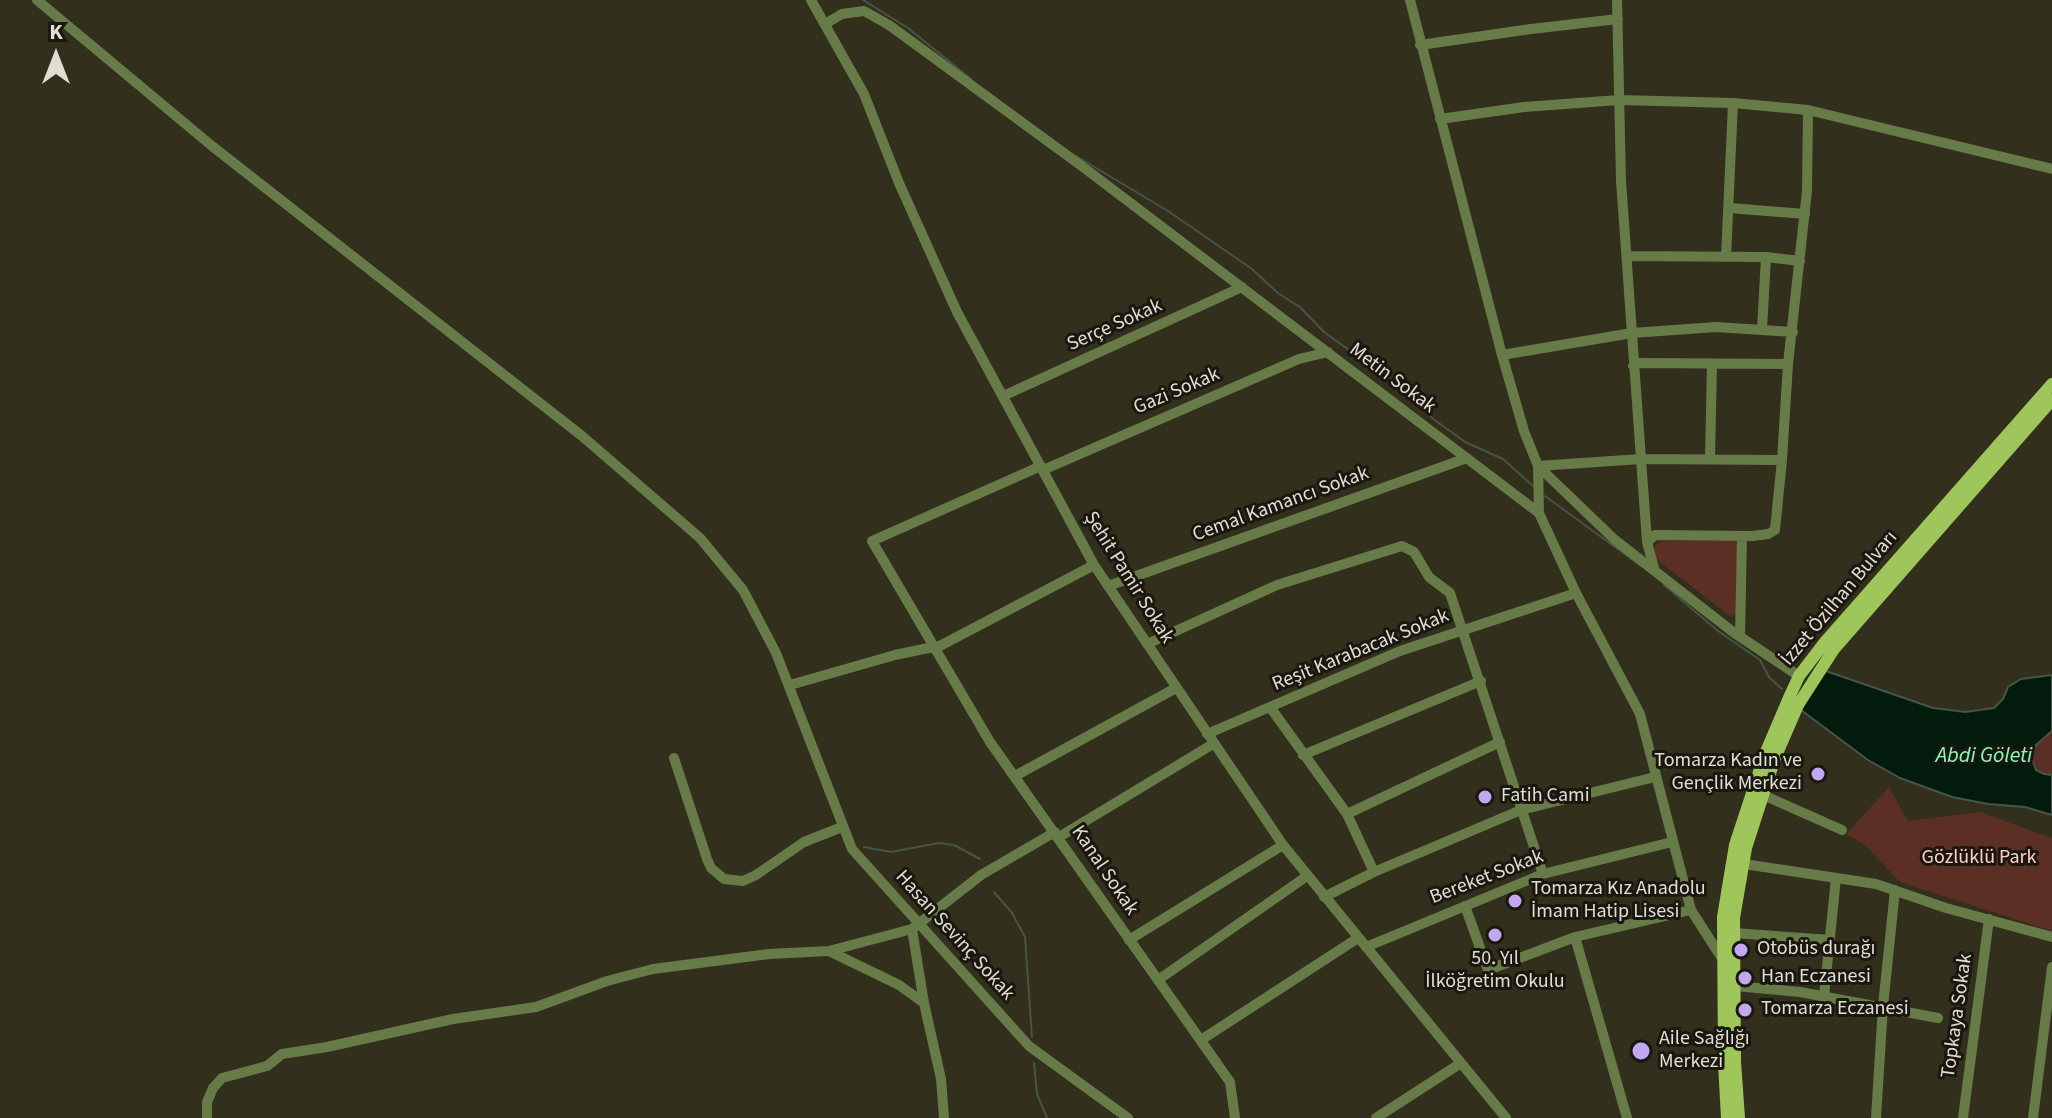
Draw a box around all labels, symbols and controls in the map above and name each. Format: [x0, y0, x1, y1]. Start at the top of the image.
north arrow [16, 16, 96, 96]
text: K [49, 16, 63, 48]
street label: Serçe Sokak [1064, 294, 1166, 358]
street label: Metin Sokak [1344, 339, 1440, 419]
street label: Gazi Sokak [1130, 363, 1224, 421]
street label: Cemal Kamancı Sokak [1190, 462, 1372, 548]
street label: Şehit Pamir Sokak [1078, 507, 1178, 649]
street label: İzzet Özilhan Bulvarı [1777, 527, 1903, 671]
street label: Reşit Karabacak Sokak [1269, 605, 1453, 697]
water label: Abdi Göleti [1936, 744, 2032, 770]
place label: Tomarza Kadın ve Gençlik Merkezi [1654, 750, 1802, 797]
marker: Tomarza Kadın ve Gençlik Merkezi [1809, 765, 1827, 783]
place label: Fatih Cami [1501, 785, 1590, 809]
marker: Fatih Cami [1476, 788, 1494, 806]
street label: Kanal Sokak [1065, 822, 1143, 920]
street label: Bereket Sokak [1427, 845, 1547, 911]
park label: Gözlüklü Park [1922, 847, 2036, 871]
street label: Hasan Sevinç Sokak [889, 866, 1019, 1006]
place label: Tomarza Kız Anadolu İmam Hatip Lisesi [1531, 878, 1706, 925]
marker: Tomarza Kız Anadolu İmam Hatip Lisesi [1506, 892, 1524, 910]
marker: 50. Yıl İlköğretim Okulu [1486, 926, 1504, 944]
place label: Otobüs durağı [1757, 938, 1875, 962]
marker: Otobüs durağı [1732, 941, 1750, 959]
place label: 50. Yıl İlköğretim Okulu [1425, 948, 1565, 995]
street label: Topkaya Sokak [1937, 952, 1979, 1080]
place label: Han Eczanesi [1761, 966, 1871, 990]
marker: Han Eczanesi [1736, 969, 1754, 987]
place label: Tomarza Eczanesi [1761, 998, 1909, 1022]
marker: Tomarza Eczanesi [1736, 1001, 1754, 1019]
place label: Aile Sağlığı Merkezi [1659, 1028, 1750, 1075]
marker: Aile Sağlığı Merkezi [1630, 1040, 1652, 1062]

